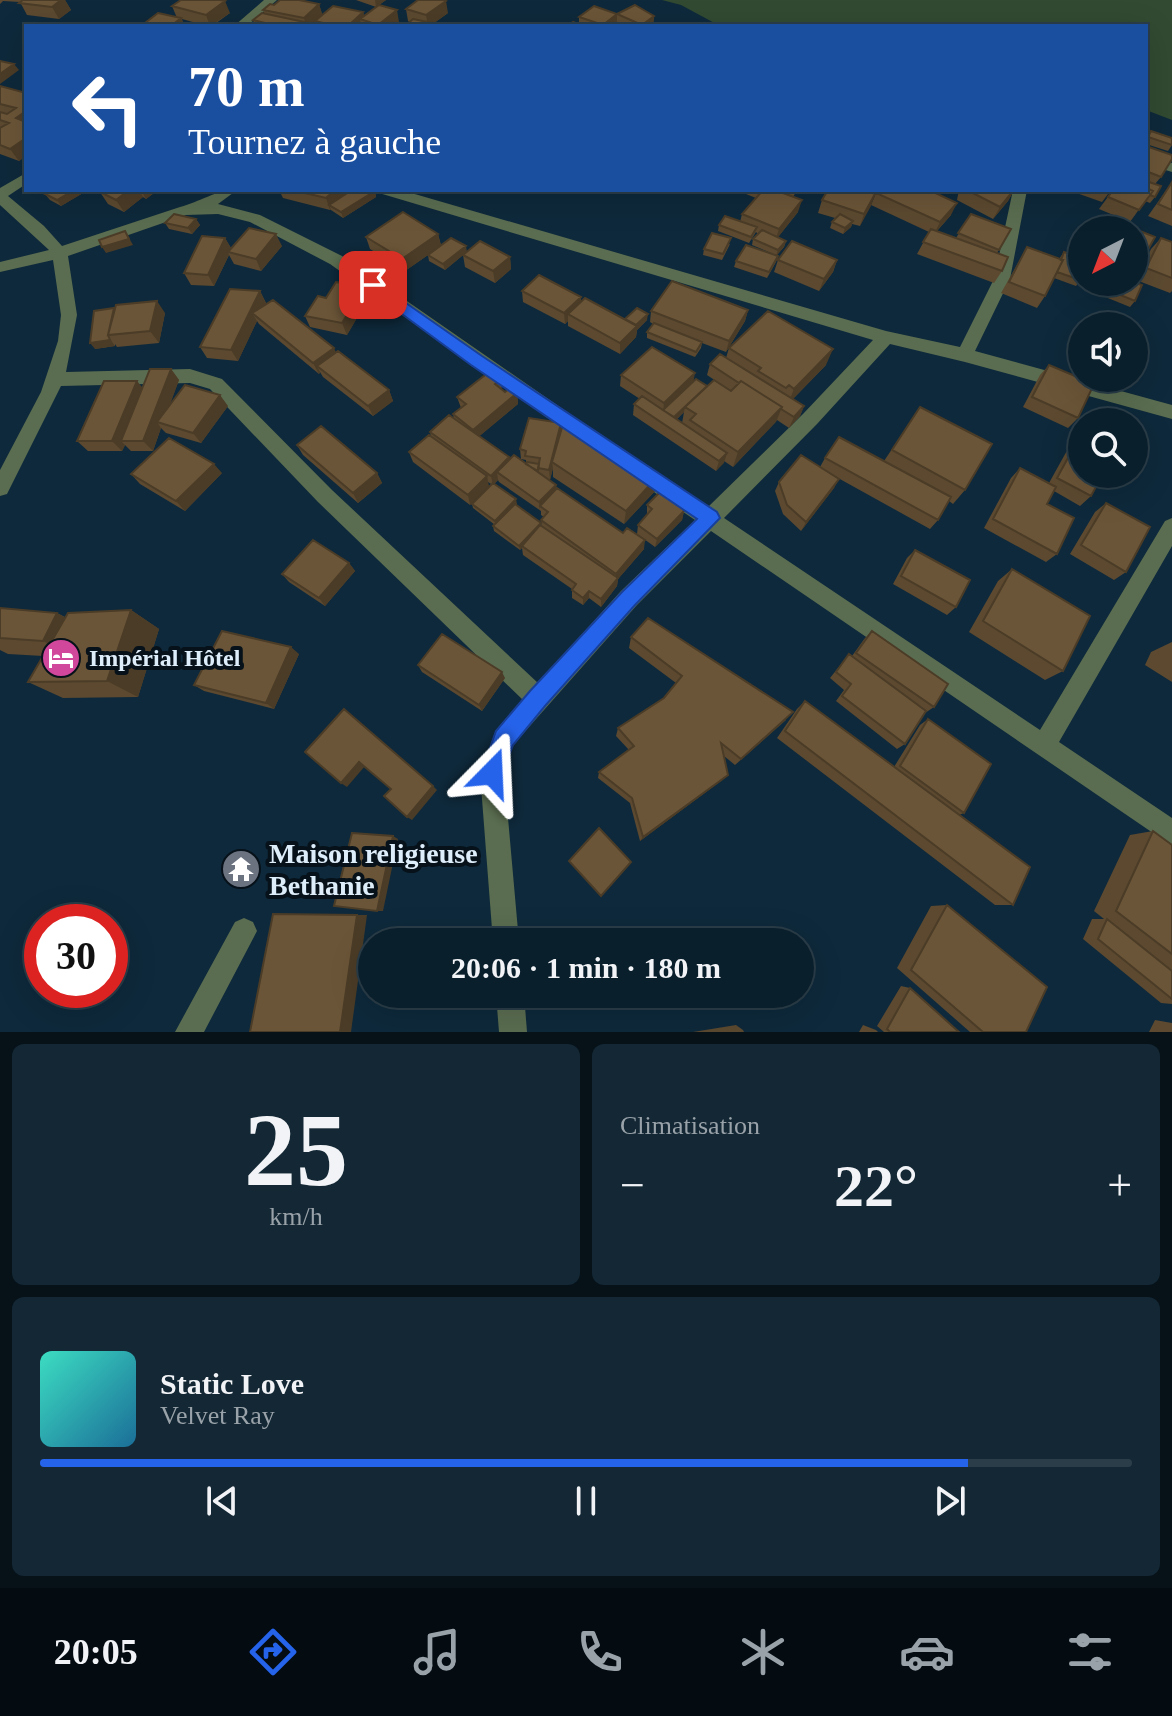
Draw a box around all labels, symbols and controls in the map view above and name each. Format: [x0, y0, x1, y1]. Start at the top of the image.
icon: left [56, 56, 160, 160]
text: 70 m [188, 56, 305, 118]
text: Tournez à gauche [188, 122, 441, 162]
north arrow [1068, 216, 1148, 296]
map controls [1068, 216, 1148, 488]
pin [339, 251, 407, 319]
icon: arrive [351, 263, 395, 307]
button: sound [1068, 312, 1148, 392]
button: search [1068, 408, 1148, 488]
hotel icon: Impérial Hôtel [40, 637, 82, 679]
place label: Impérial Hôtel [89, 645, 241, 671]
position arrow [450, 731, 534, 815]
place label: Maison religieuse Bethanie [269, 838, 478, 901]
temple icon: Maison religieuse Bethanie [220, 848, 262, 890]
speed limit sign: 30 [24, 904, 128, 1008]
text: 20:06 · 1 min · 180 m [451, 951, 721, 984]
text: 25 [244, 1092, 348, 1207]
text: Climatisation [620, 1111, 760, 1140]
text: 22° [834, 1153, 918, 1219]
text: − [620, 1161, 645, 1210]
text: + [1107, 1161, 1132, 1210]
text: km/h [269, 1202, 323, 1231]
text: Static Love [160, 1367, 304, 1400]
text: Velvet Ray [160, 1401, 275, 1430]
icon: previous [200, 1479, 244, 1523]
icon: pause [564, 1479, 608, 1523]
icon: next [928, 1479, 972, 1523]
icon: directions [245, 1624, 301, 1680]
icon: music [409, 1624, 465, 1680]
icon: phone [572, 1624, 628, 1680]
icon: climate [735, 1624, 791, 1680]
icon: car [899, 1624, 955, 1680]
icon: filters [1062, 1624, 1118, 1680]
text: 20:05 [54, 1632, 138, 1672]

